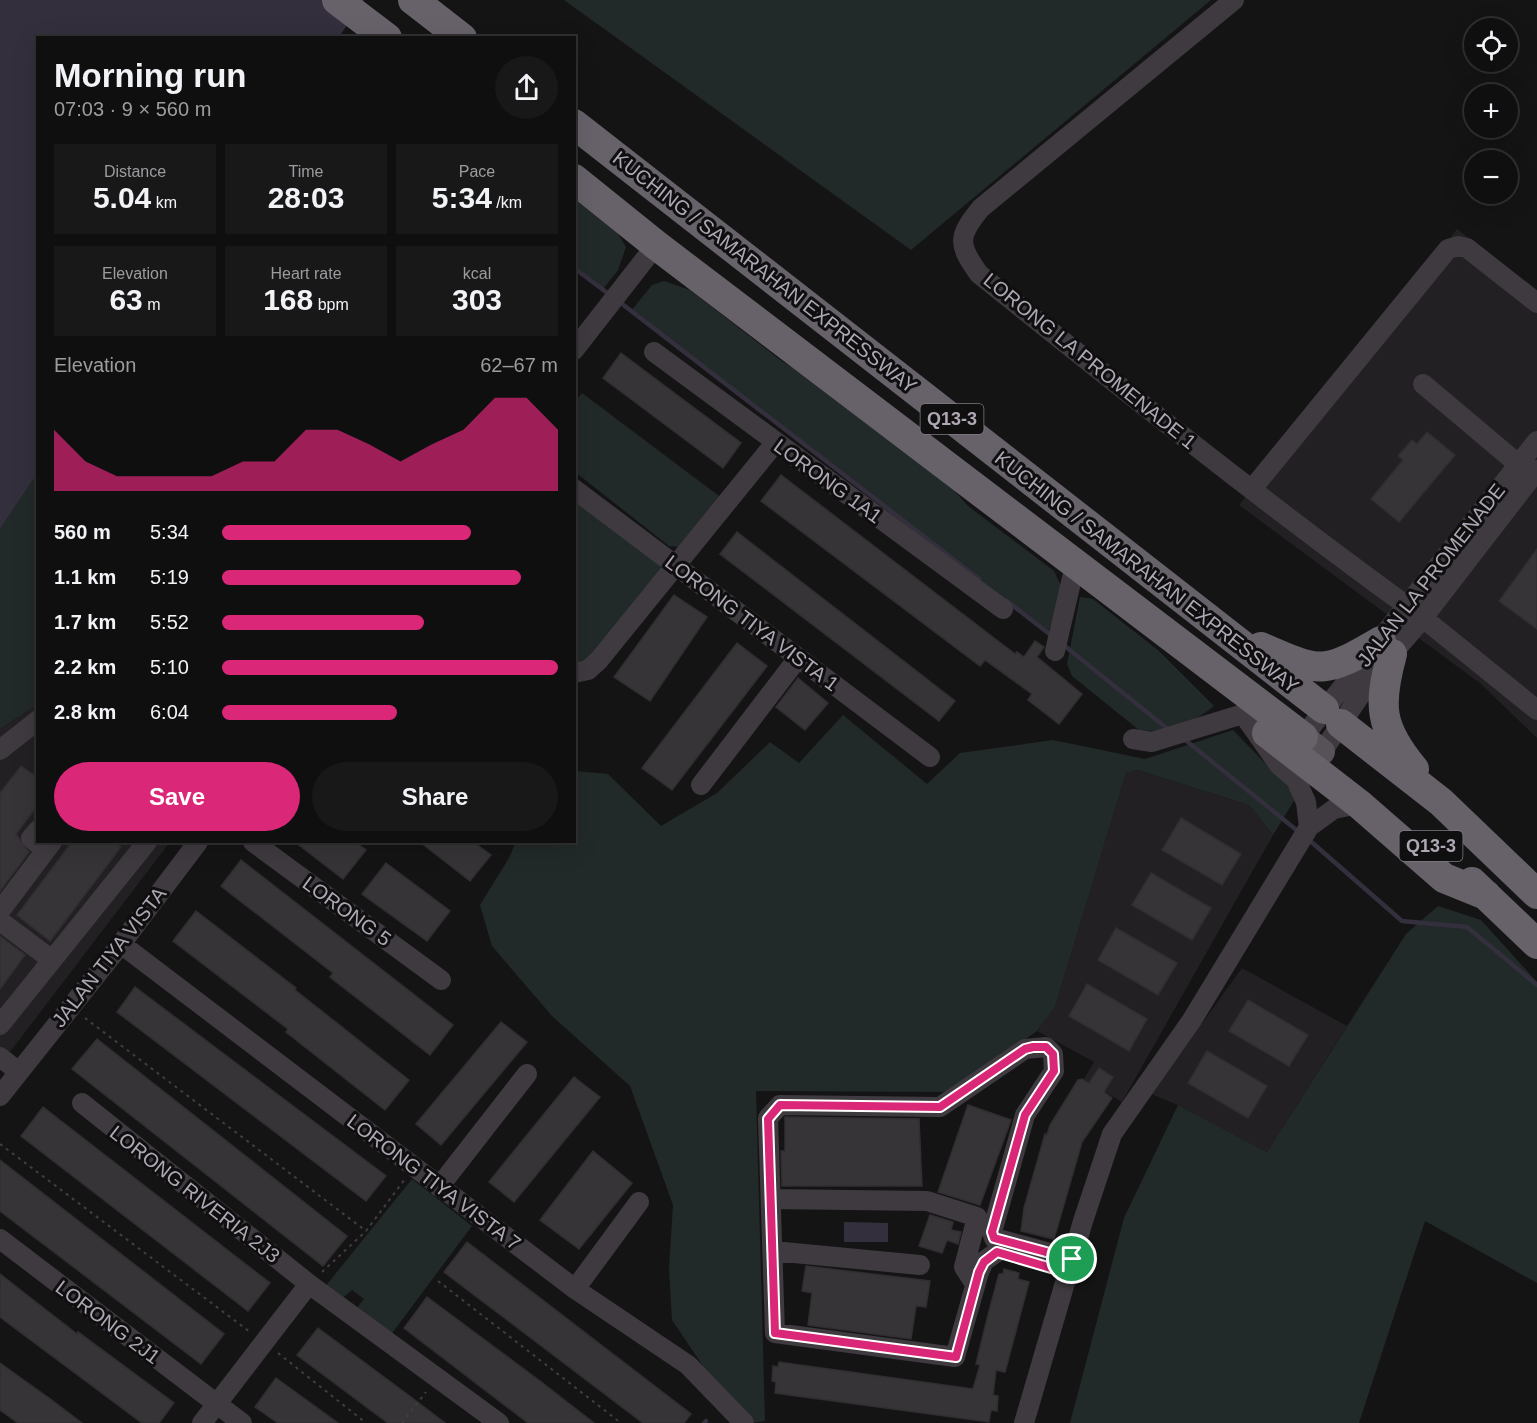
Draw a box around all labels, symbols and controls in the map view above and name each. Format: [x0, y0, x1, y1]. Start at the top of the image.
map controls [1464, 18, 1518, 204]
button: locate [1464, 18, 1518, 72]
button: share [495, 56, 558, 119]
text: Morning run [54, 57, 246, 94]
button: + [1464, 84, 1518, 138]
text: 07:03 · 9 × 560 m [54, 98, 211, 120]
street label: KUCHING / SAMARAHAN EXPRESSWAY [609, 147, 921, 397]
button: − [1464, 150, 1518, 204]
text: Distance [104, 163, 166, 180]
text: Time [289, 163, 323, 180]
text: Pace [459, 163, 495, 180]
text: 5.04 [93, 181, 151, 214]
text: 28:03 [268, 181, 344, 214]
text: 5:34 [432, 181, 492, 214]
text: km [151, 194, 177, 211]
text: /km [492, 194, 522, 211]
text: Elevation [102, 265, 168, 282]
text: Heart rate [270, 265, 342, 282]
text: kcal [463, 265, 491, 282]
street label: LORONG LA PROMENADE 1 [979, 269, 1201, 453]
text: 63 [109, 283, 143, 316]
text: 168 [263, 283, 313, 316]
text: 303 [452, 283, 502, 316]
text: m [143, 296, 161, 313]
text: bpm [313, 296, 349, 313]
text: Elevation [54, 354, 136, 376]
text: 62–67 m [480, 354, 558, 376]
road number: Q13-3 [920, 404, 984, 434]
street label: LORONG 1A1 [770, 435, 886, 527]
street label: KUCHING / SAMARAHAN EXPRESSWAY [991, 447, 1303, 697]
street label: JALAN LA PROMENADE [1353, 479, 1509, 671]
text: 560 m [54, 521, 111, 543]
text: 5:34 [150, 521, 189, 543]
street label: LORONG TIYA VISTA 1 [661, 551, 843, 695]
text: 1.1 km [54, 566, 116, 588]
text: 5:19 [150, 566, 189, 588]
text: 1.7 km [54, 611, 116, 633]
text: 5:52 [150, 611, 189, 633]
text: 2.2 km [54, 656, 116, 678]
text: 5:10 [150, 656, 189, 678]
text: 2.8 km [54, 701, 116, 723]
text: 6:04 [150, 701, 189, 723]
button: Save [54, 762, 300, 831]
button: Share [312, 762, 558, 831]
road number: Q13-3 [1400, 831, 1462, 861]
street label: LORONG 5 [299, 872, 395, 950]
street label: JALAN TIYA VISTA [48, 882, 171, 1031]
street label: LORONG TIYA VISTA 7 [343, 1110, 525, 1254]
street label: LORONG RIVERIA 2J3 [106, 1121, 284, 1267]
pin [1046, 1233, 1097, 1284]
icon: arrive [1055, 1242, 1088, 1275]
street label: LORONG 2J1 [52, 1276, 164, 1368]

